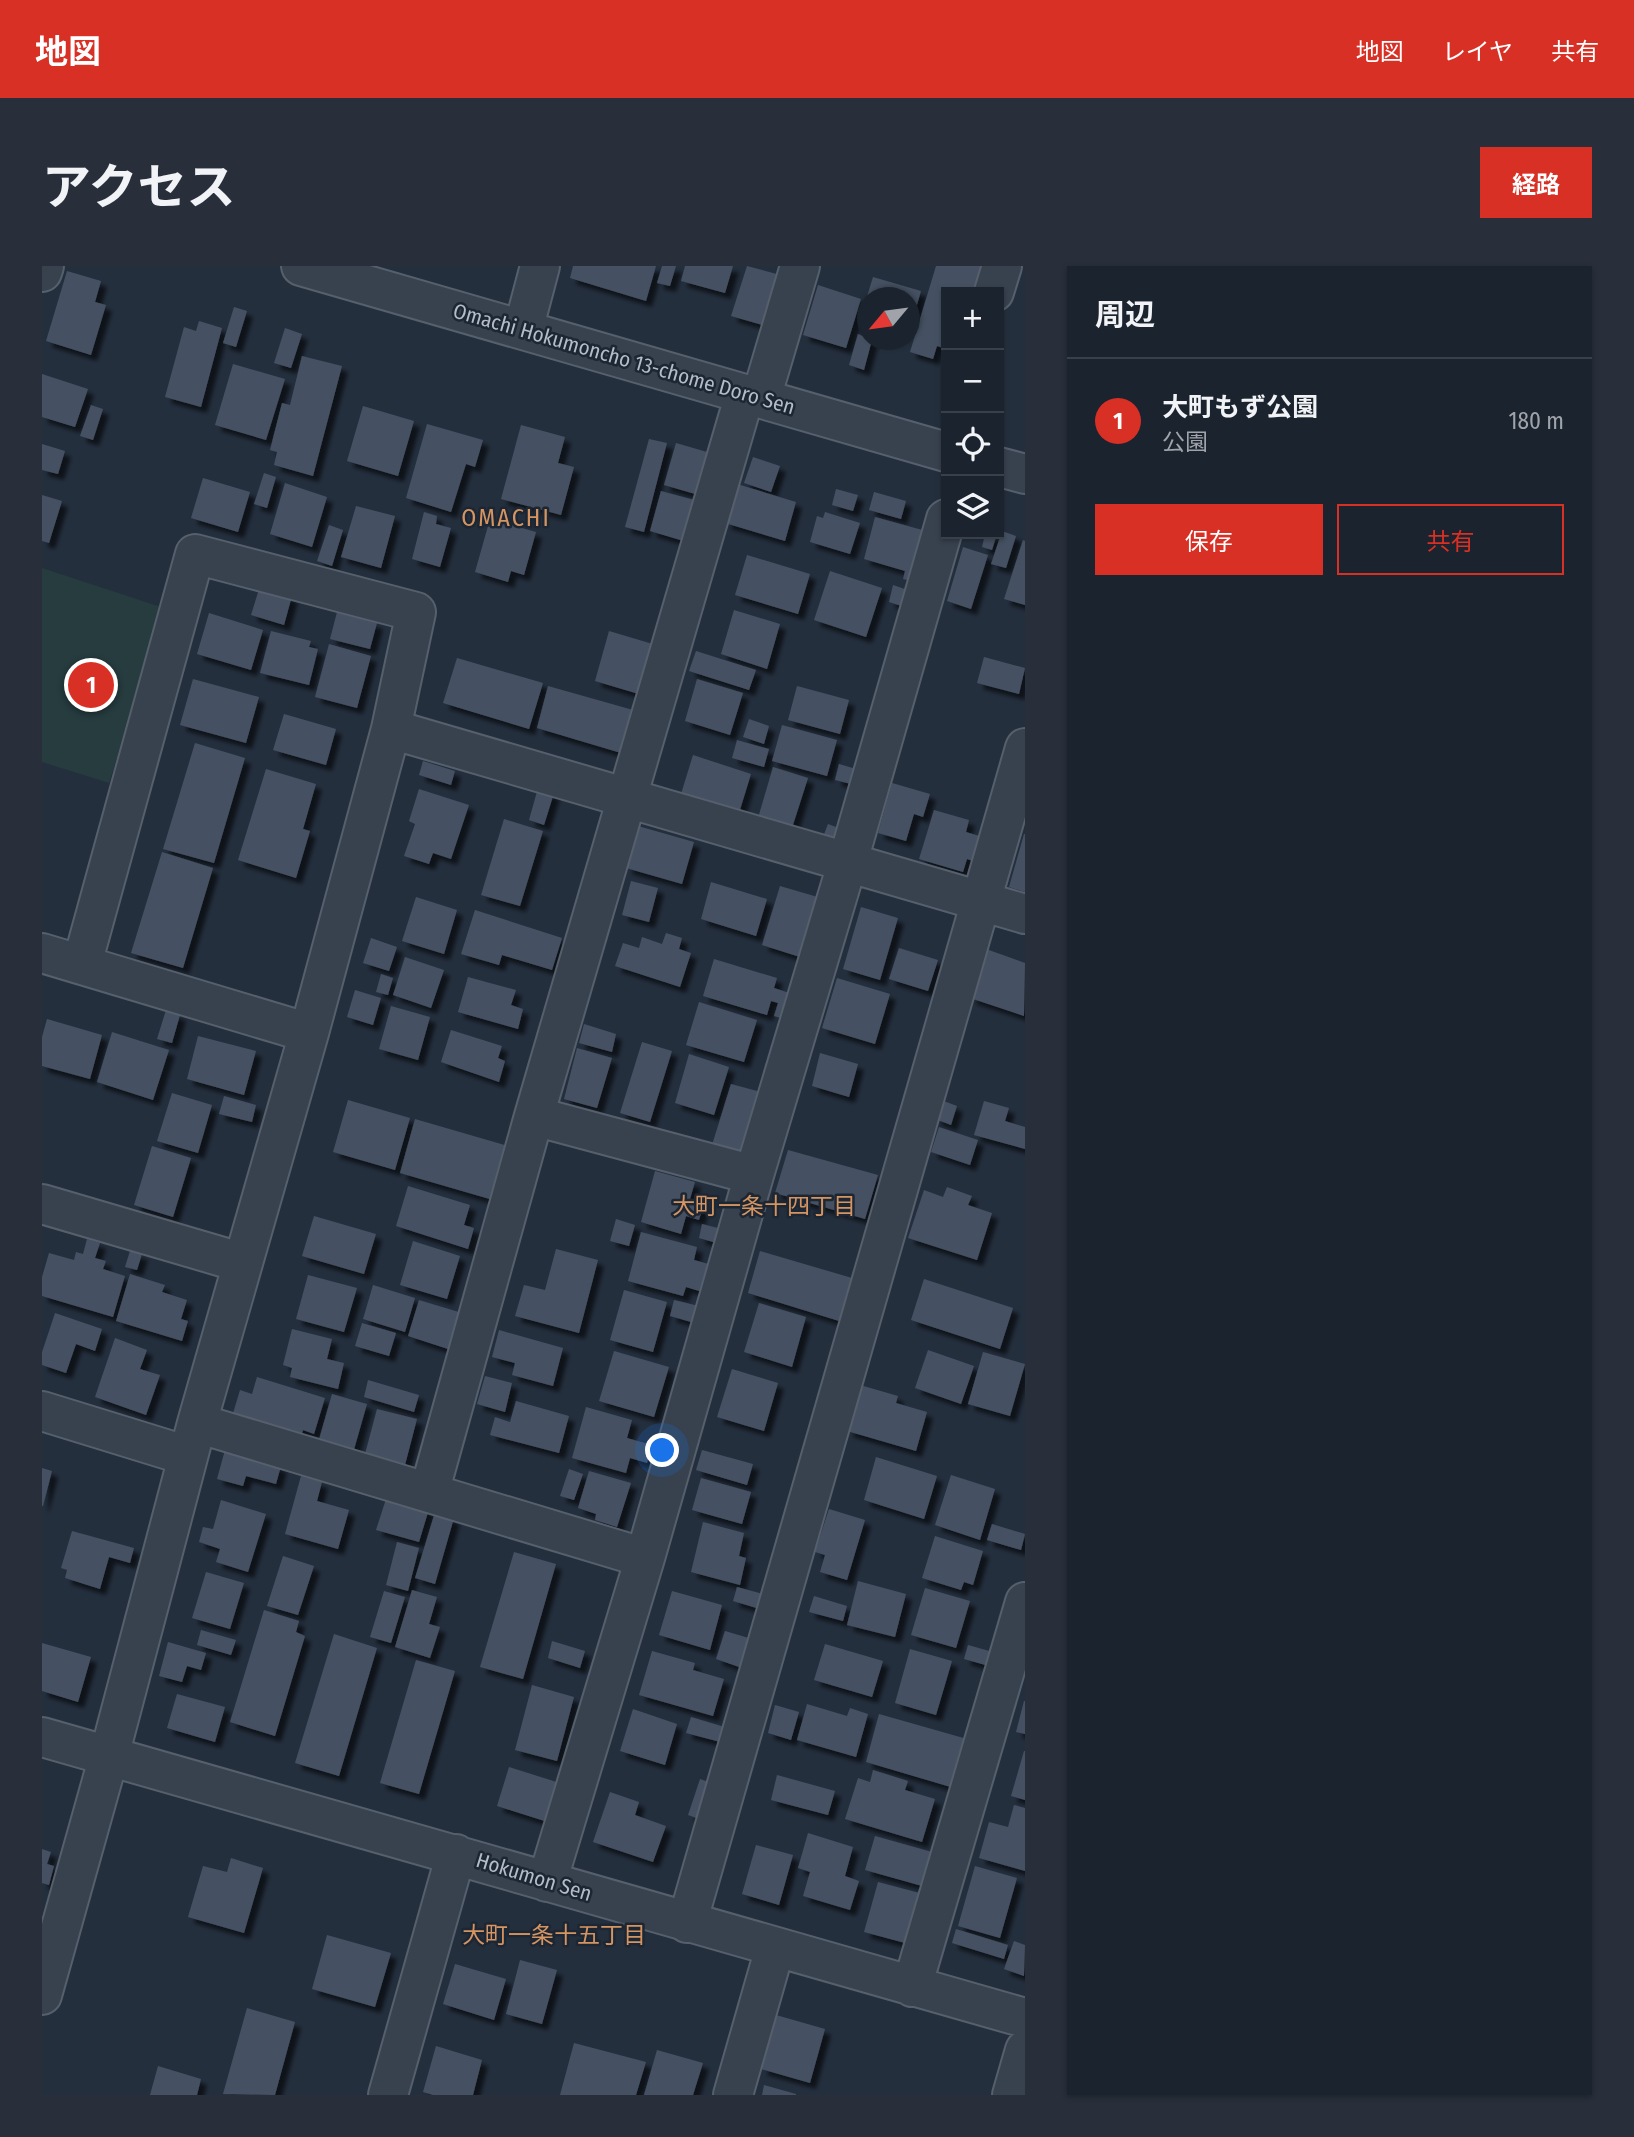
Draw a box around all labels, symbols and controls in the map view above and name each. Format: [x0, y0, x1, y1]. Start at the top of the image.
text: 地図 [35, 32, 101, 72]
text: 地図 [1356, 38, 1404, 66]
text: レイヤ [1442, 38, 1513, 66]
text: 共有 [1551, 38, 1599, 66]
button: 経路 [1480, 147, 1592, 218]
text: アクセス [42, 158, 236, 217]
north arrow [857, 287, 920, 350]
map controls [941, 287, 1004, 539]
button: + [941, 287, 1004, 350]
text: 周辺 [1095, 297, 1155, 333]
street label: Omachi Hokumoncho 13-chome Doro Sen [450, 298, 798, 420]
button: − [941, 350, 1004, 413]
text: 大町もず公園 [1162, 392, 1318, 423]
text: 1 [1113, 407, 1123, 435]
text: 180 m [1508, 407, 1564, 435]
button: locate [941, 413, 1004, 476]
text: 公園 [1162, 428, 1208, 456]
button: layers [941, 476, 1004, 539]
district label: OMACHI [461, 504, 551, 532]
button: 保存 [1095, 504, 1323, 575]
button: 共有 [1337, 504, 1564, 575]
pin: 1 [68, 659, 114, 711]
district label: 大町一条十四丁目 [672, 1192, 856, 1220]
your location [645, 1433, 679, 1467]
street label: Hokumon Sen [473, 1847, 595, 1907]
district label: 大町一条十五丁目 [462, 1921, 646, 1949]

